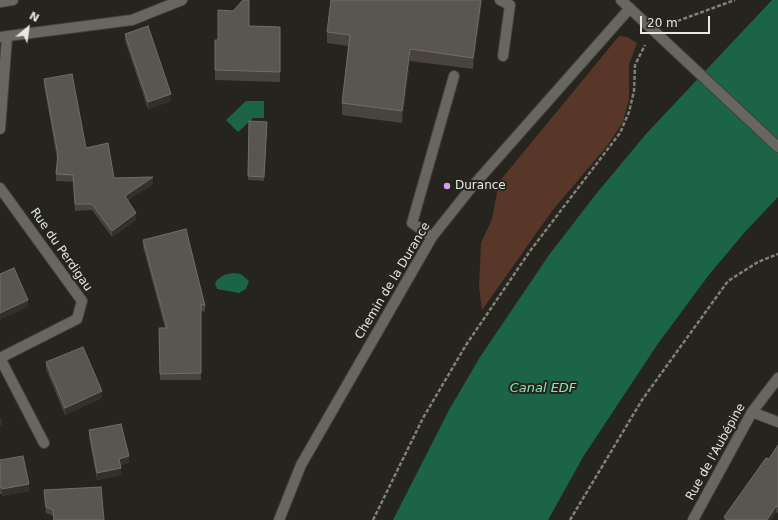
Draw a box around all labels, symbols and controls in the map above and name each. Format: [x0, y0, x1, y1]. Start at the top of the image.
north arrow [8, 8, 48, 48]
scale bar [642, 8, 712, 34]
text: N [27, 9, 41, 25]
text: 20 m [647, 16, 678, 30]
place label: Durance [455, 179, 506, 193]
marker: Durance [442, 181, 452, 191]
street label: Rue du Perdigau [27, 206, 95, 294]
street label: Chemin de la Durance [352, 220, 434, 342]
water label: Canal EDF [510, 381, 576, 397]
street label: Rue de l'Aubépine [683, 401, 749, 503]

